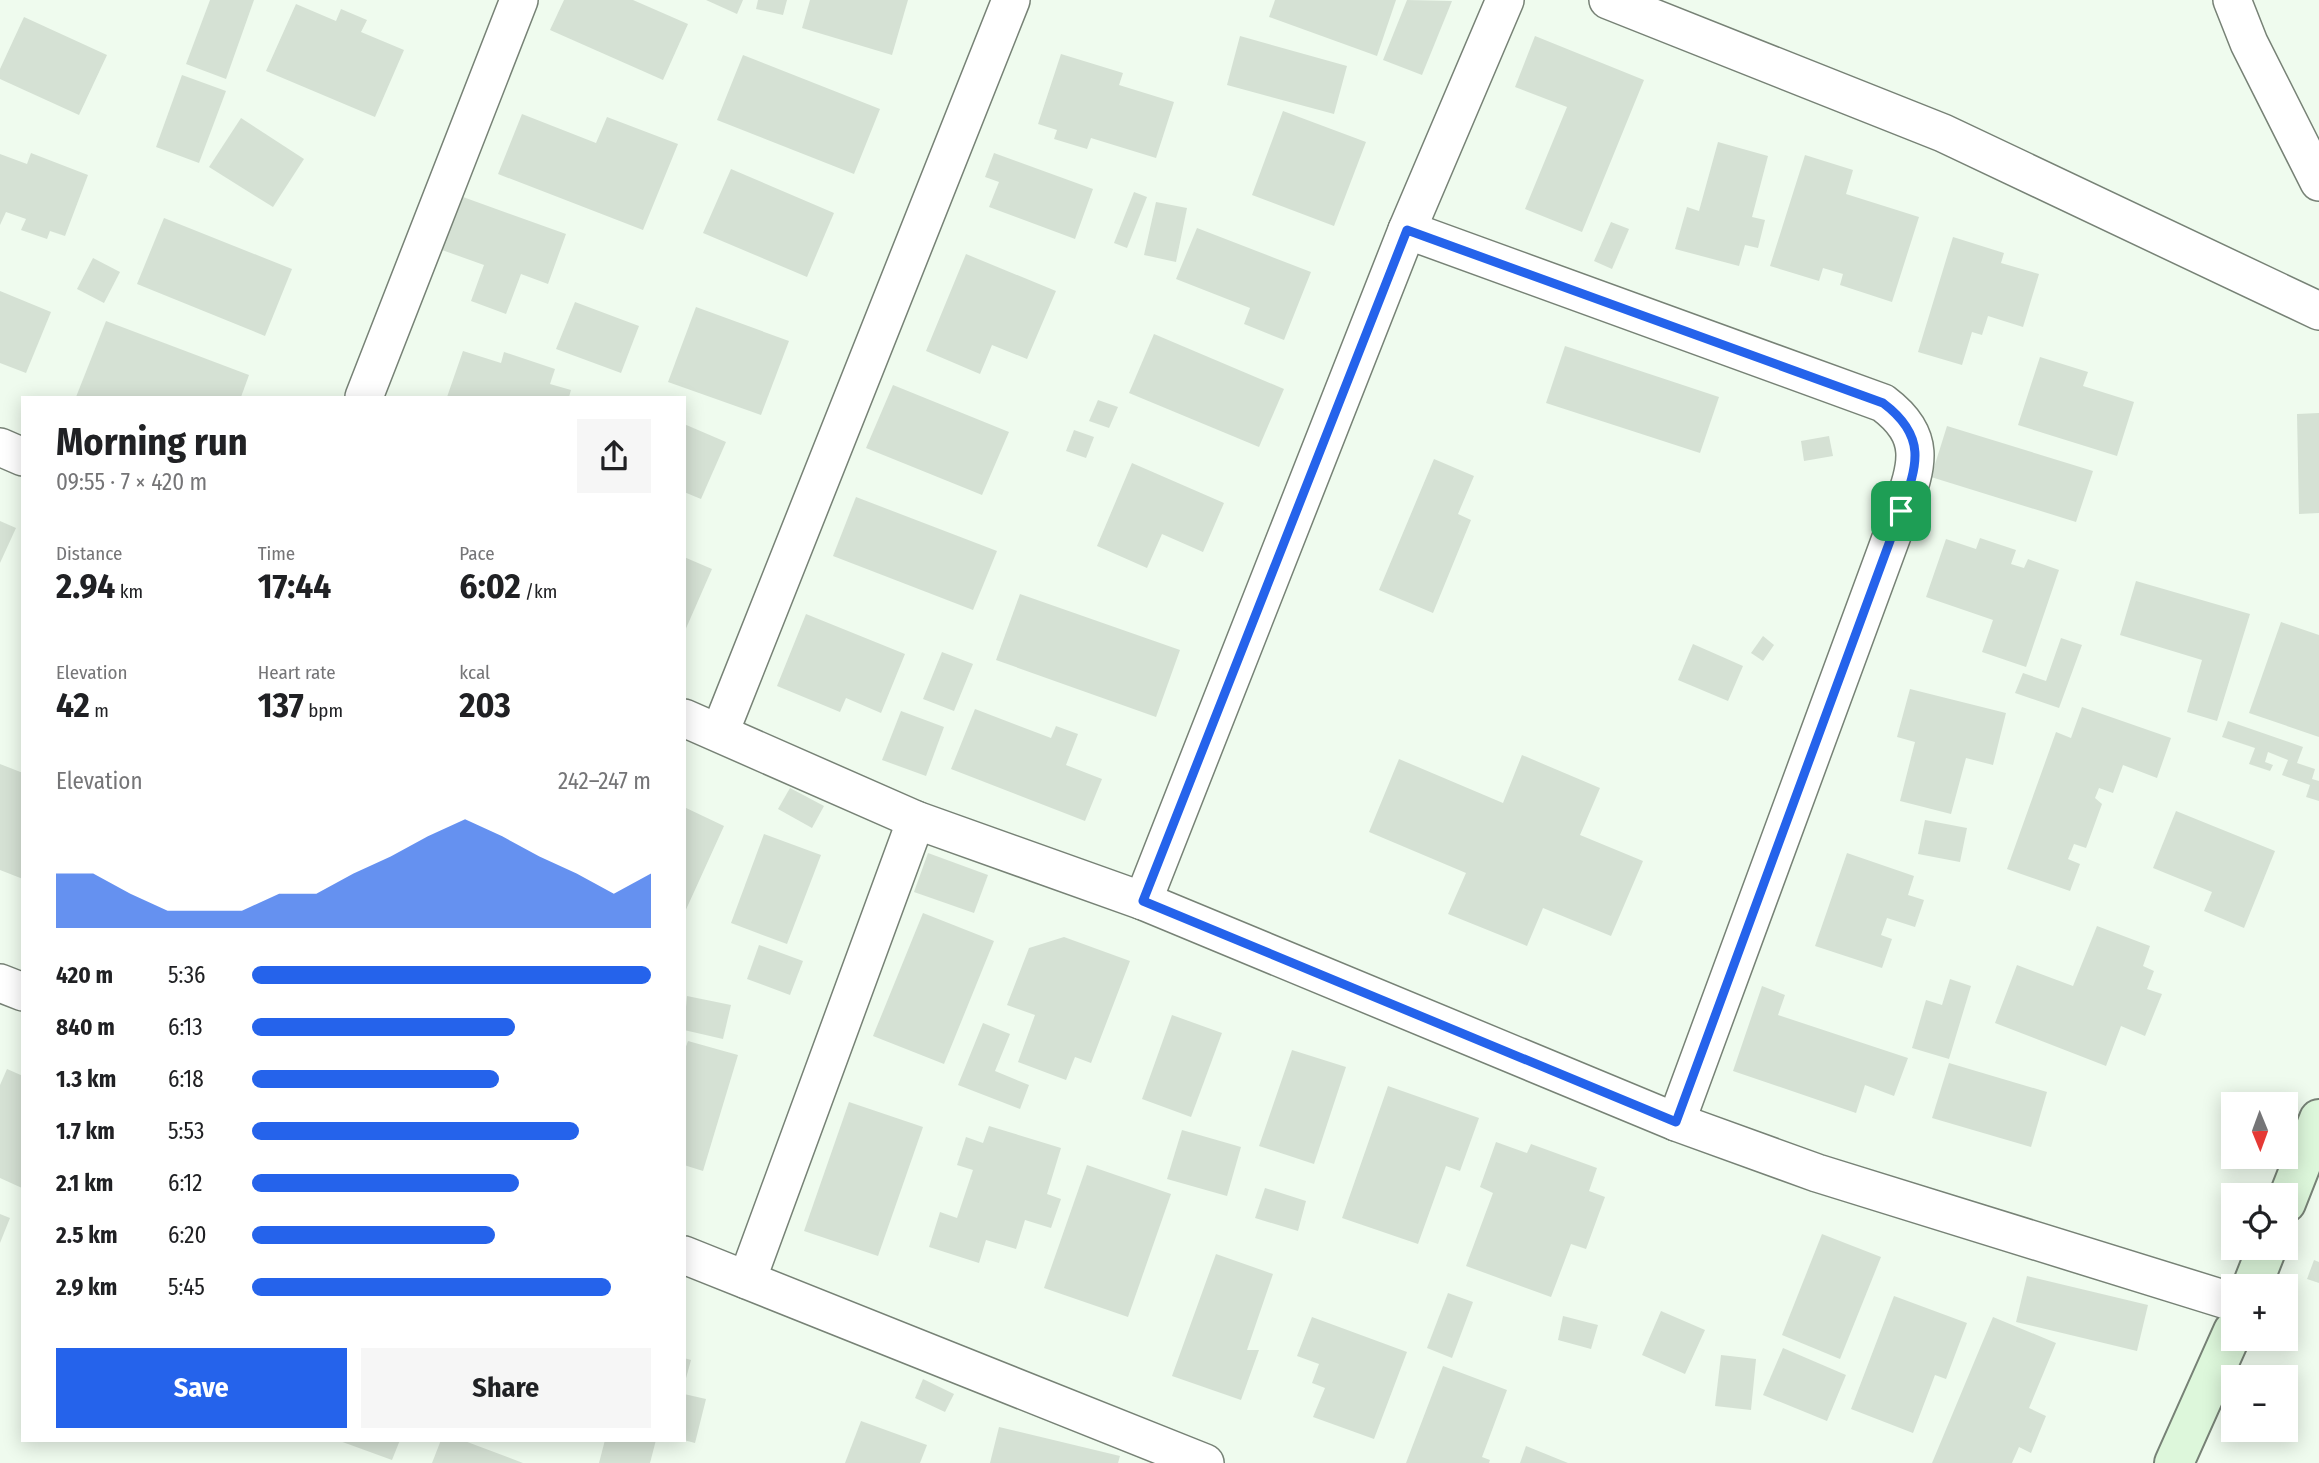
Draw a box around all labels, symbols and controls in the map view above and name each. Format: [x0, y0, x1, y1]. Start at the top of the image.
text: Morning run [56, 419, 248, 465]
button: share [577, 419, 651, 493]
text: 09:55 · 7 × 420 m [56, 468, 207, 496]
pin [1871, 481, 1931, 541]
icon: arrive [1882, 492, 1920, 530]
text: Distance [56, 542, 123, 565]
text: Time [258, 542, 295, 565]
text: Pace [459, 542, 495, 565]
text: 2.94 [56, 565, 115, 607]
text: 17:44 [258, 565, 331, 607]
text: 6:02 [459, 565, 521, 607]
text: km [115, 580, 143, 603]
text: /km [521, 580, 557, 603]
text: Elevation [56, 661, 128, 684]
text: Heart rate [258, 661, 336, 684]
text: kcal [459, 661, 490, 684]
text: 42 [56, 684, 90, 726]
text: 137 [258, 684, 304, 726]
text: 203 [459, 684, 511, 726]
text: m [90, 699, 109, 722]
text: bpm [304, 699, 343, 722]
text: Elevation [56, 767, 143, 795]
text: 242–247 m [558, 767, 651, 795]
text: 420 m [56, 961, 113, 989]
text: 5:36 [168, 961, 205, 989]
text: 840 m [56, 1013, 115, 1041]
text: 6:13 [168, 1013, 203, 1041]
text: 1.3 km [56, 1065, 116, 1093]
text: 6:18 [168, 1065, 204, 1093]
north arrow [2221, 1092, 2298, 1169]
map controls [2221, 1092, 2298, 1442]
text: 1.7 km [56, 1117, 115, 1145]
text: 5:53 [168, 1117, 204, 1145]
text: 2.1 km [56, 1169, 113, 1197]
text: 6:12 [168, 1169, 202, 1197]
button: locate [2221, 1183, 2298, 1260]
text: 2.5 km [56, 1221, 117, 1249]
text: 6:20 [168, 1221, 206, 1249]
text: 2.9 km [56, 1273, 117, 1301]
text: 5:45 [168, 1273, 205, 1301]
button: + [2221, 1274, 2298, 1351]
button: Save [56, 1348, 347, 1428]
button: Share [361, 1348, 651, 1428]
button: − [2221, 1365, 2298, 1442]

